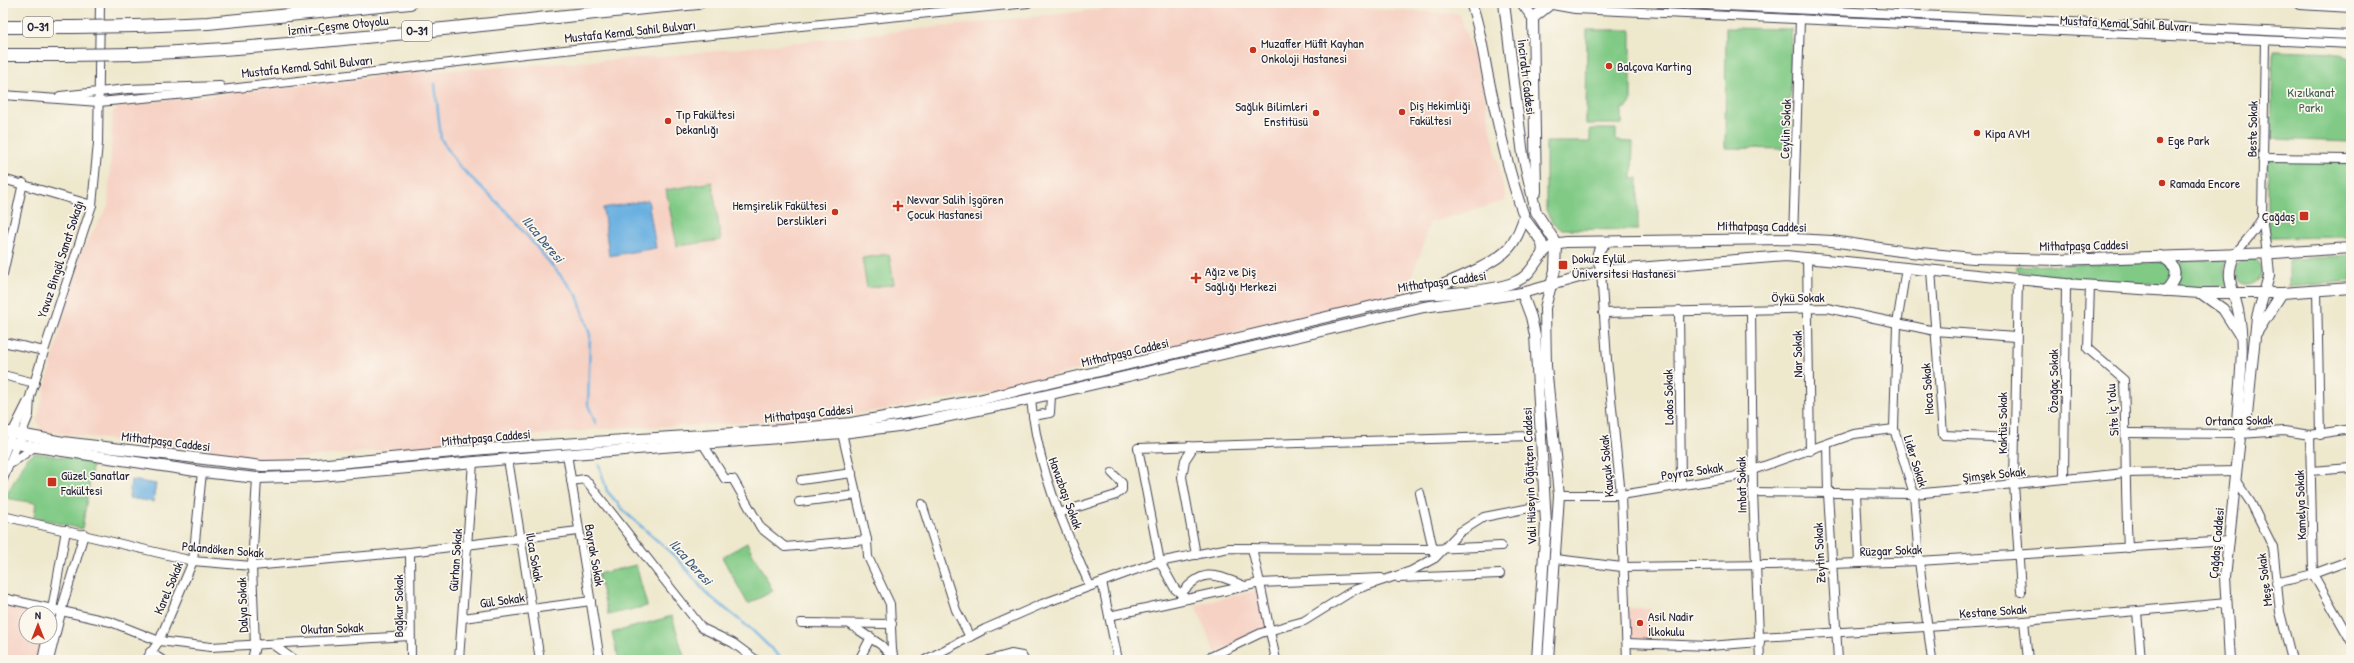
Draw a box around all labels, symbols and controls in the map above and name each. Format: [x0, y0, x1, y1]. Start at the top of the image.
street label: İzmir-Çeşme Otoyolu [287, 11, 389, 39]
street label: Mustafa Kemal Sahil Bulvarı [2060, 11, 2192, 35]
street label: Mustafa Kemal Sahil Bulvarı [563, 15, 697, 47]
road number: O-31 [23, 17, 53, 37]
road number: O-31 [402, 21, 432, 41]
place label: Muzaffer Müfit Kayhan Onkoloji Hastanesi [1261, 34, 1364, 67]
street label: İnciraltı Caddesi [1513, 38, 1541, 116]
marker: Muzaffer Müfit Kayhan Onkoloji Hastanesi [1248, 45, 1258, 55]
street label: Mustafa Kemal Sahil Bulvarı [240, 50, 374, 82]
place label: Balçova Karting [1617, 57, 1692, 75]
marker: Balçova Karting [1604, 61, 1614, 71]
park label: Kızılkanat Parkı [2287, 83, 2335, 116]
place label: Diş Hekimliği Fakültesi [1409, 96, 1471, 129]
place label: Sağlık Bilimleri Enstitüsü [1235, 97, 1308, 130]
street label: Ceylin Sokak [1775, 98, 1795, 159]
street label: Beste Sokak [2243, 100, 2262, 157]
place label: Tıp Fakültesi Dekanlığı [676, 105, 735, 138]
marker: Diş Hekimliği Fakültesi [1397, 107, 1407, 117]
marker: Sağlık Bilimleri Enstitüsü [1311, 108, 1321, 118]
marker: Tıp Fakültesi Dekanlığı [663, 116, 673, 126]
place label: Kipa AVM [1985, 124, 2030, 142]
marker: Kipa AVM [1972, 128, 1982, 138]
place label: Ege Park [2168, 131, 2210, 149]
marker: Ege Park [2155, 135, 2165, 145]
place label: Ramada Encore [2170, 174, 2240, 192]
marker: Ramada Encore [2157, 178, 2167, 188]
place label: Nevvar Salih İşgören Çocuk Hastanesi [907, 190, 1004, 223]
place label: Hemşirelik Fakültesi Derslikleri [732, 196, 827, 229]
street label: Yavuz Bingöl Sanat Sokağı [33, 198, 87, 320]
marker: Nevvar Salih İşgören Çocuk Hastanesi [892, 200, 904, 212]
marker: Hemşirelik Fakültesi Derslikleri [830, 207, 840, 217]
place label: Çağdaş [2262, 207, 2295, 225]
marker: Çağdaş [2298, 210, 2310, 222]
water label: Ilıca Deresi [518, 211, 570, 268]
street label: Mithatpaşa Caddesi [1717, 216, 1807, 236]
street label: Mithatpaşa Caddesi [2039, 235, 2129, 255]
place label: Dokuz Eylül Üniversitesi Hastanesi [1572, 249, 1677, 282]
marker: Dokuz Eylül Üniversitesi Hastanesi [1557, 259, 1569, 271]
place label: Ağız ve Diş Sağlığı Merkezi [1205, 262, 1277, 295]
street label: Mithatpaşa Caddesi [1397, 266, 1487, 296]
marker: Ağız ve Diş Sağlığı Merkezi [1190, 272, 1202, 284]
street label: Öykü Sokak [1771, 288, 1825, 306]
street label: Nar Sokak [1788, 330, 1806, 378]
street label: Mithatpaşa Caddesi [1079, 333, 1171, 371]
street label: Özağaç Sokak [2044, 348, 2062, 413]
street label: Hoca Sokak [1916, 362, 1938, 415]
street label: Lodos Sokak [1659, 369, 1677, 425]
street label: Site İç Yolu [2101, 383, 2123, 437]
street label: Kaktüs Sokak [1993, 391, 2011, 454]
street label: Mithatpaşa Caddesi [764, 399, 854, 427]
street label: Vali Hüseyin Öğütçen Caddesi [1518, 407, 1540, 545]
street label: Ortanca Sokak [2205, 410, 2274, 430]
street label: Mithatpaşa Caddesi [441, 424, 531, 450]
street label: Mithatpaşa Caddesi [121, 427, 211, 455]
street label: Kauçuk Sokak [1594, 433, 1618, 498]
street label: Lider Sokak [1900, 433, 1933, 490]
street label: Havuzbaşı Sokak [1045, 454, 1088, 532]
street label: Imbat Sokak [1731, 456, 1750, 514]
street label: Poyraz Sokak [1660, 458, 1725, 484]
street label: Şimşek Sokak [1962, 462, 2027, 486]
place label: Güzel Sanatlar Fakültesi [60, 466, 130, 499]
street label: Kamelya Sokak [2290, 469, 2310, 540]
marker: Güzel Sanatlar Fakültesi [46, 476, 58, 488]
street label: Çağdaş Caddesi [2204, 507, 2228, 579]
street label: Zeytin Sokak [1808, 522, 1830, 584]
street label: Bayrak Sokak [581, 523, 609, 588]
street label: Gürhan Sokak [444, 527, 466, 592]
street label: Ilıca Sokak [522, 531, 548, 584]
water label: Ilıca Deresi [666, 535, 718, 590]
street label: Palandöken Sokak [181, 536, 266, 562]
street label: Rüzgar Sokak [1859, 540, 1923, 560]
street label: Meşe Sokak [2252, 552, 2276, 607]
street label: Karel Sokak [149, 558, 187, 617]
street label: Bağkur Sokak [389, 574, 407, 638]
street label: Dalya Sokak [232, 576, 252, 633]
street label: Gül Sokak [478, 588, 526, 612]
street label: Kestane Sokak [1959, 600, 2028, 622]
north arrow [18, 605, 58, 645]
place label: Asil Nadir İlkokulu [1648, 607, 1694, 640]
text: N [35, 608, 41, 622]
street label: Okutan Sokak [300, 618, 365, 638]
marker: Asil Nadir İlkokulu [1635, 618, 1645, 628]

